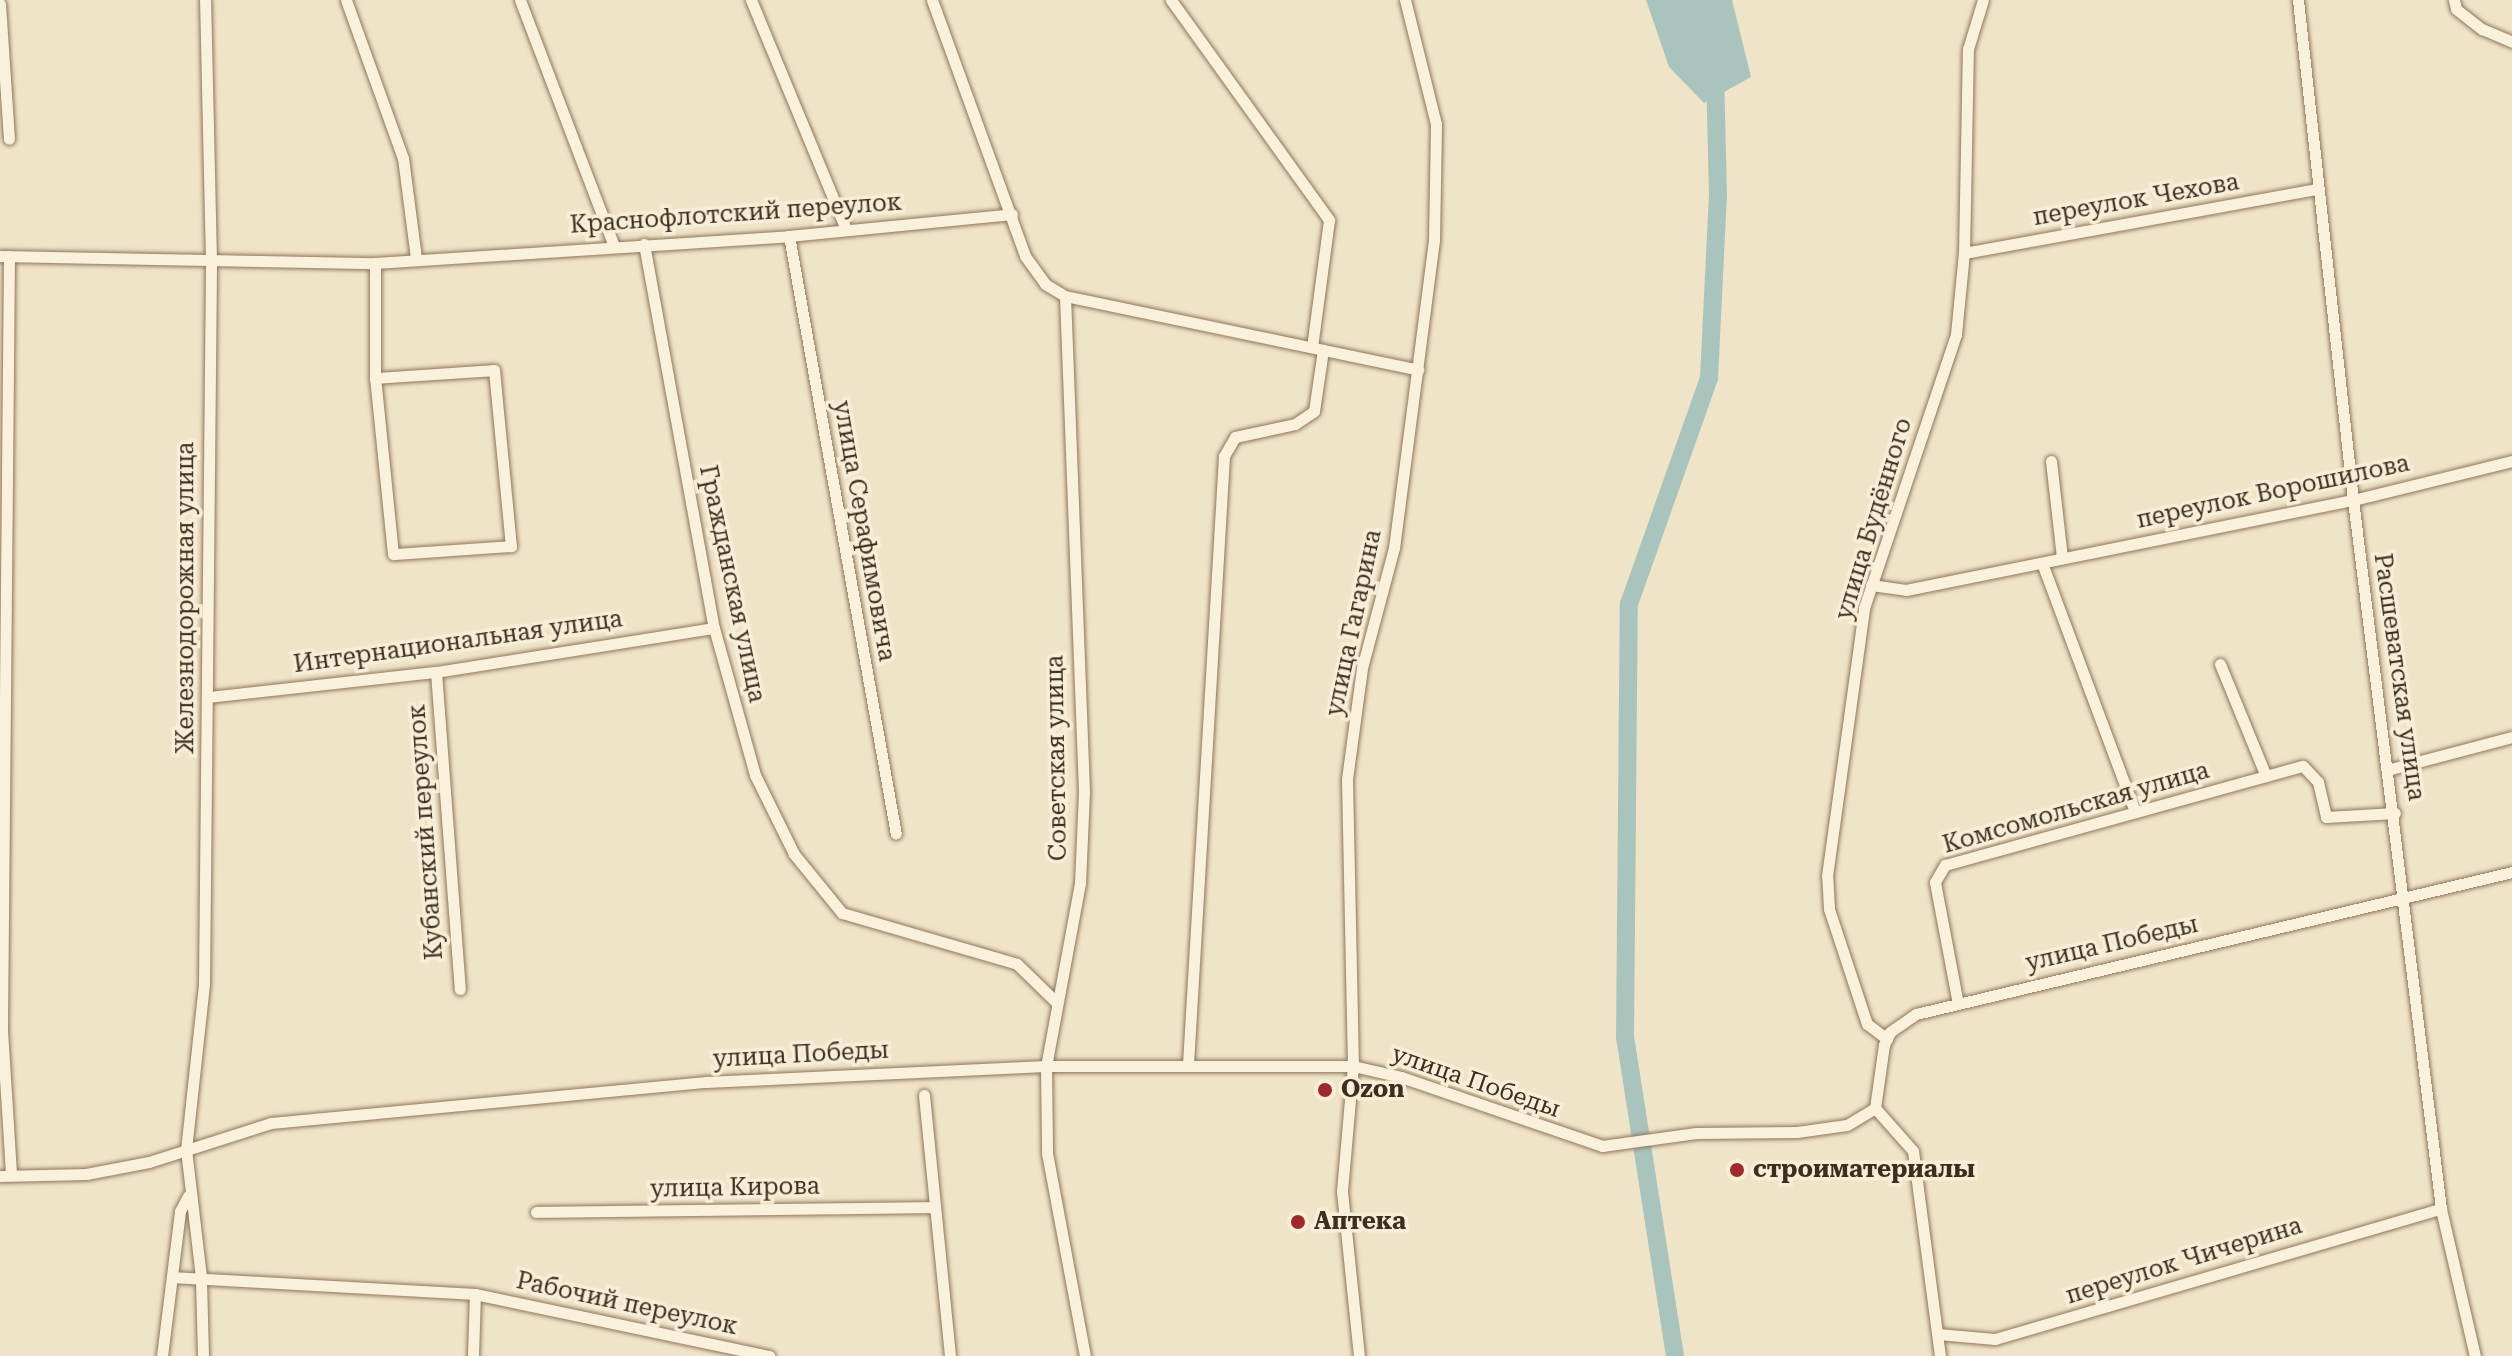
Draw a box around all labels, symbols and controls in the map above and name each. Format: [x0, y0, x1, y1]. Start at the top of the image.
street label: переулок Чехова [2031, 168, 2241, 232]
street label: Краснофлотский переулок [569, 188, 903, 240]
street label: улица Серафимовича [827, 399, 901, 663]
street label: улица Будённого [1830, 415, 1918, 623]
street label: Железнодорожная улица [172, 442, 200, 754]
street label: переулок Ворошилова [2134, 449, 2412, 535]
street label: Гражданская улица [693, 463, 771, 705]
street label: улица Гагарина [1320, 527, 1388, 719]
street label: Расшеватская улица [2367, 551, 2431, 803]
street label: Интернациональная улица [292, 605, 624, 679]
street label: Советская улица [1041, 655, 1073, 861]
street label: Кубанский переулок [403, 703, 449, 961]
street label: Комсомольская улица [1940, 756, 2212, 860]
street label: улица Победы [2023, 910, 2201, 978]
street label: улица Победы [712, 1036, 890, 1074]
street label: улица Победы [1388, 1040, 1564, 1124]
place label: Ozon [1341, 1076, 1404, 1104]
marker: Ozon [1316, 1081, 1334, 1099]
place label: строиматериалы [1753, 1156, 1975, 1184]
marker: строиматериалы [1728, 1161, 1746, 1179]
street label: улица Кирова [650, 1172, 820, 1204]
place label: Аптека [1314, 1208, 1406, 1236]
street label: переулок Чичерина [2062, 1211, 2306, 1311]
marker: Аптека [1289, 1213, 1307, 1231]
street label: Рабочий переулок [514, 1266, 740, 1342]

